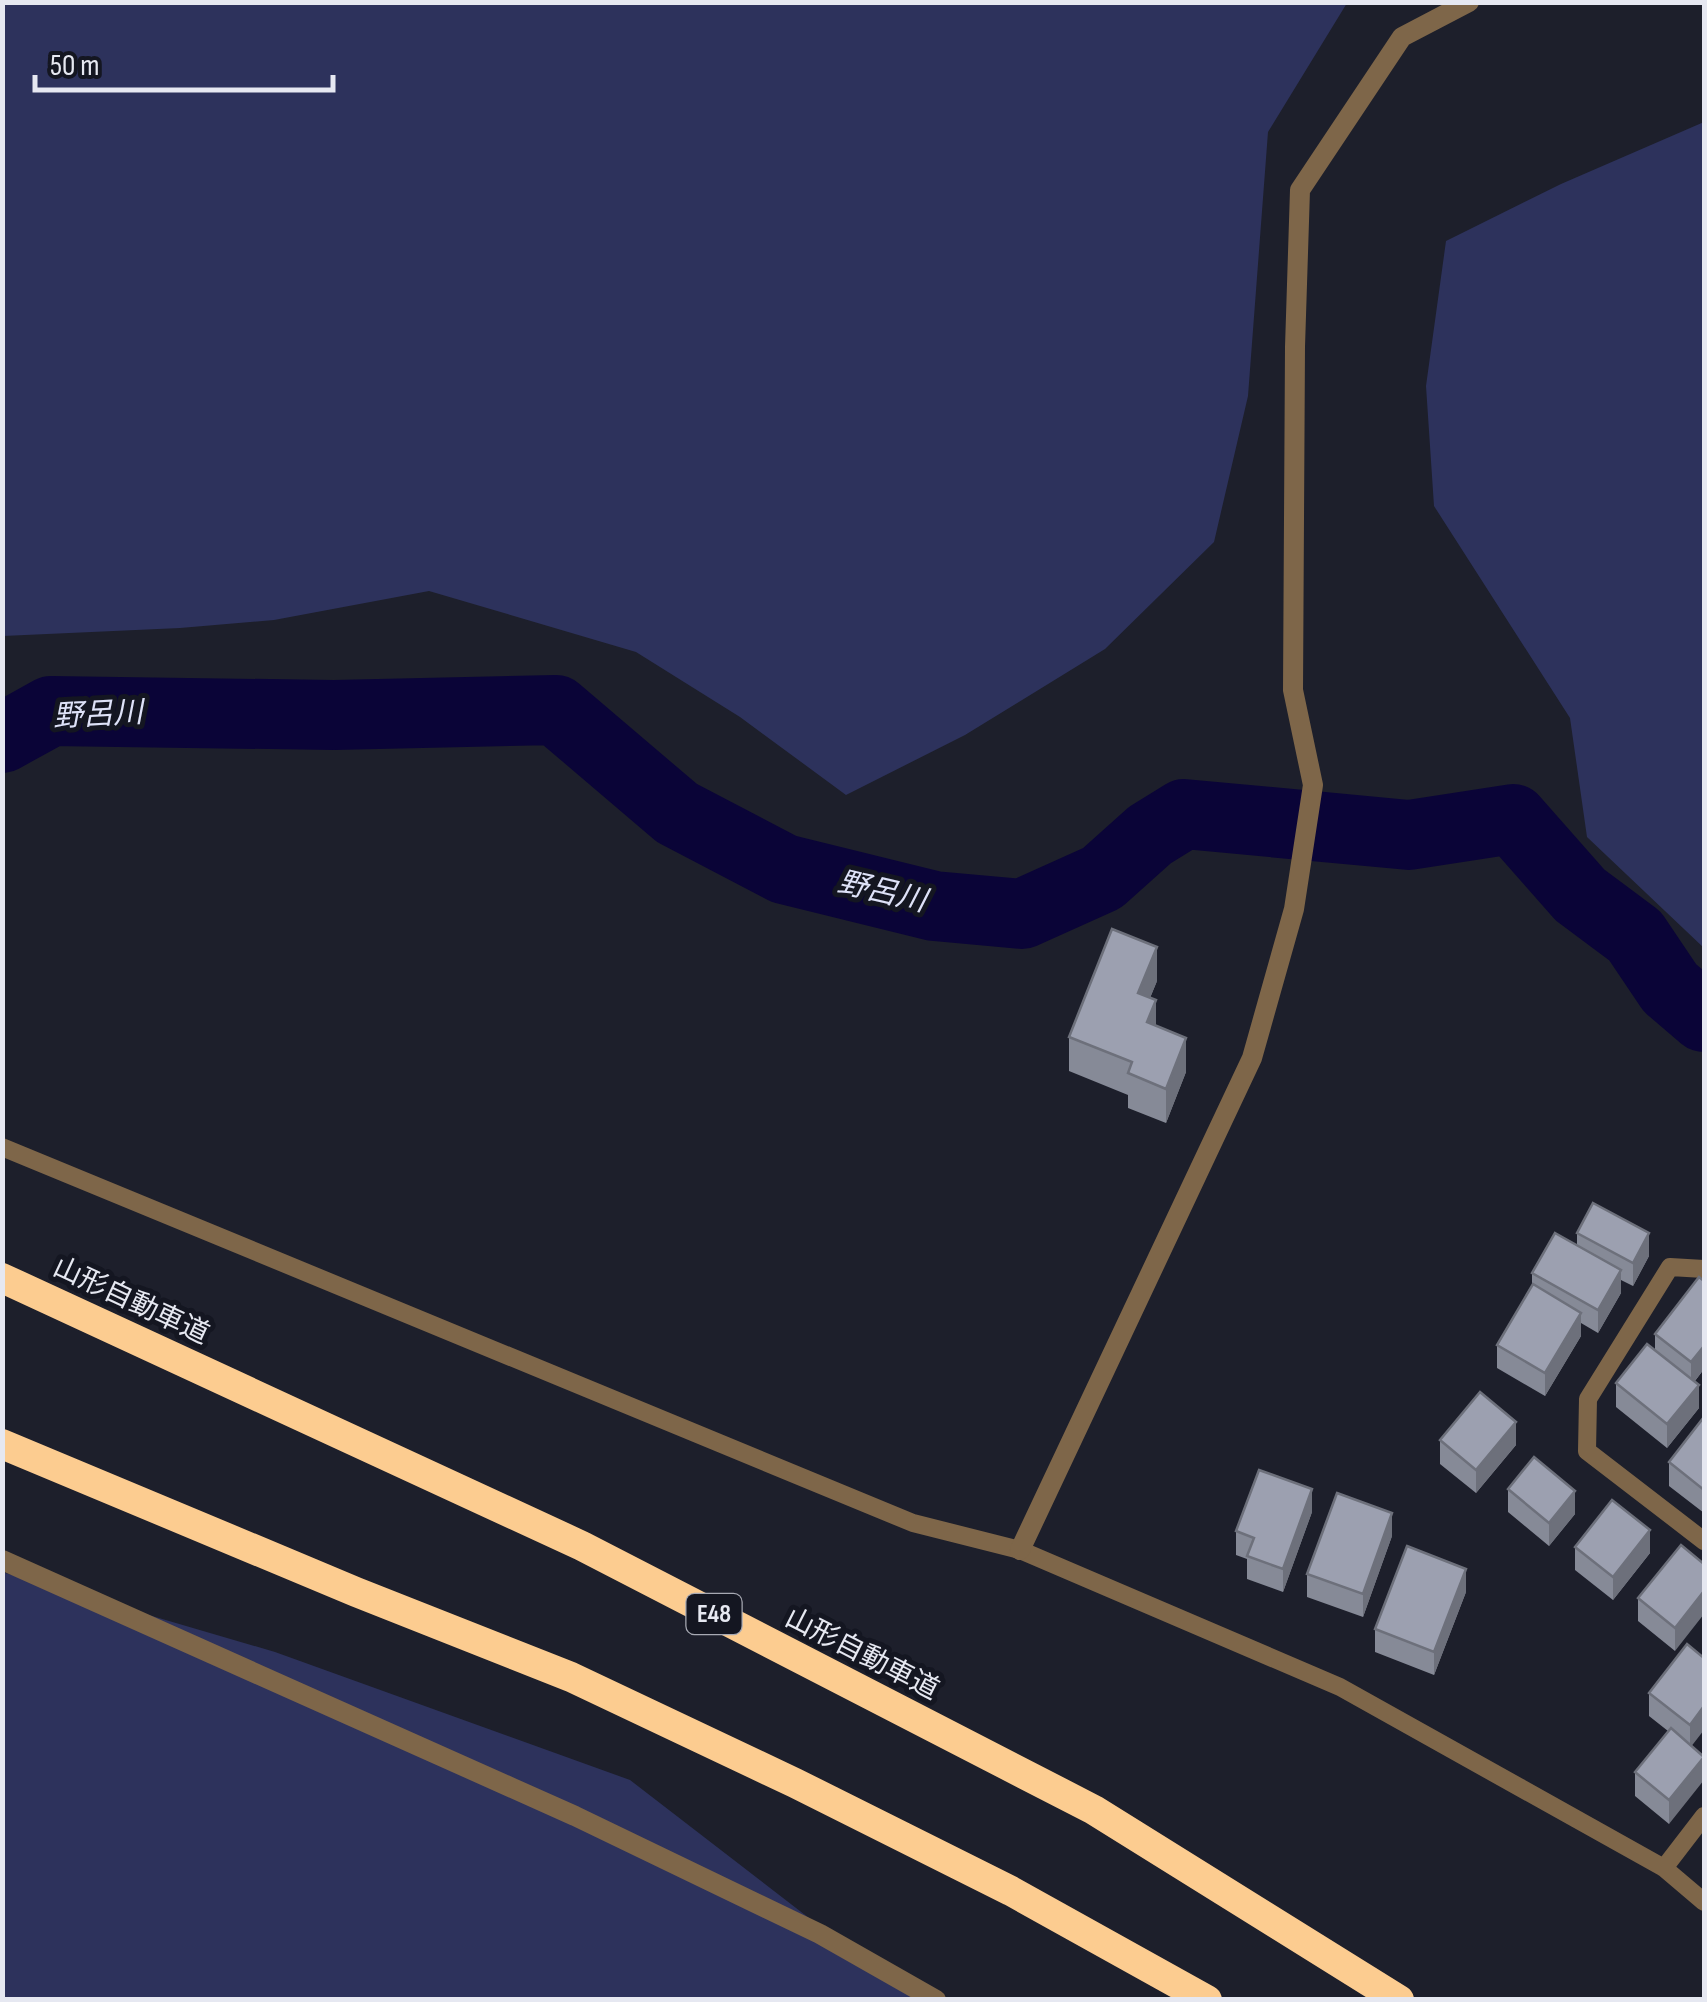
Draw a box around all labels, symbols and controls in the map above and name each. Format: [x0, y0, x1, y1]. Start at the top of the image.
scale bar [35, 30, 332, 92]
text: 50 m [50, 48, 99, 84]
water label: 野呂川 [52, 695, 147, 735]
water label: 野呂川 [834, 864, 933, 920]
street label: 山形自動車道 [48, 1251, 214, 1351]
road number: E48 [686, 1594, 742, 1634]
street label: 山形自動車道 [780, 1601, 944, 1707]

